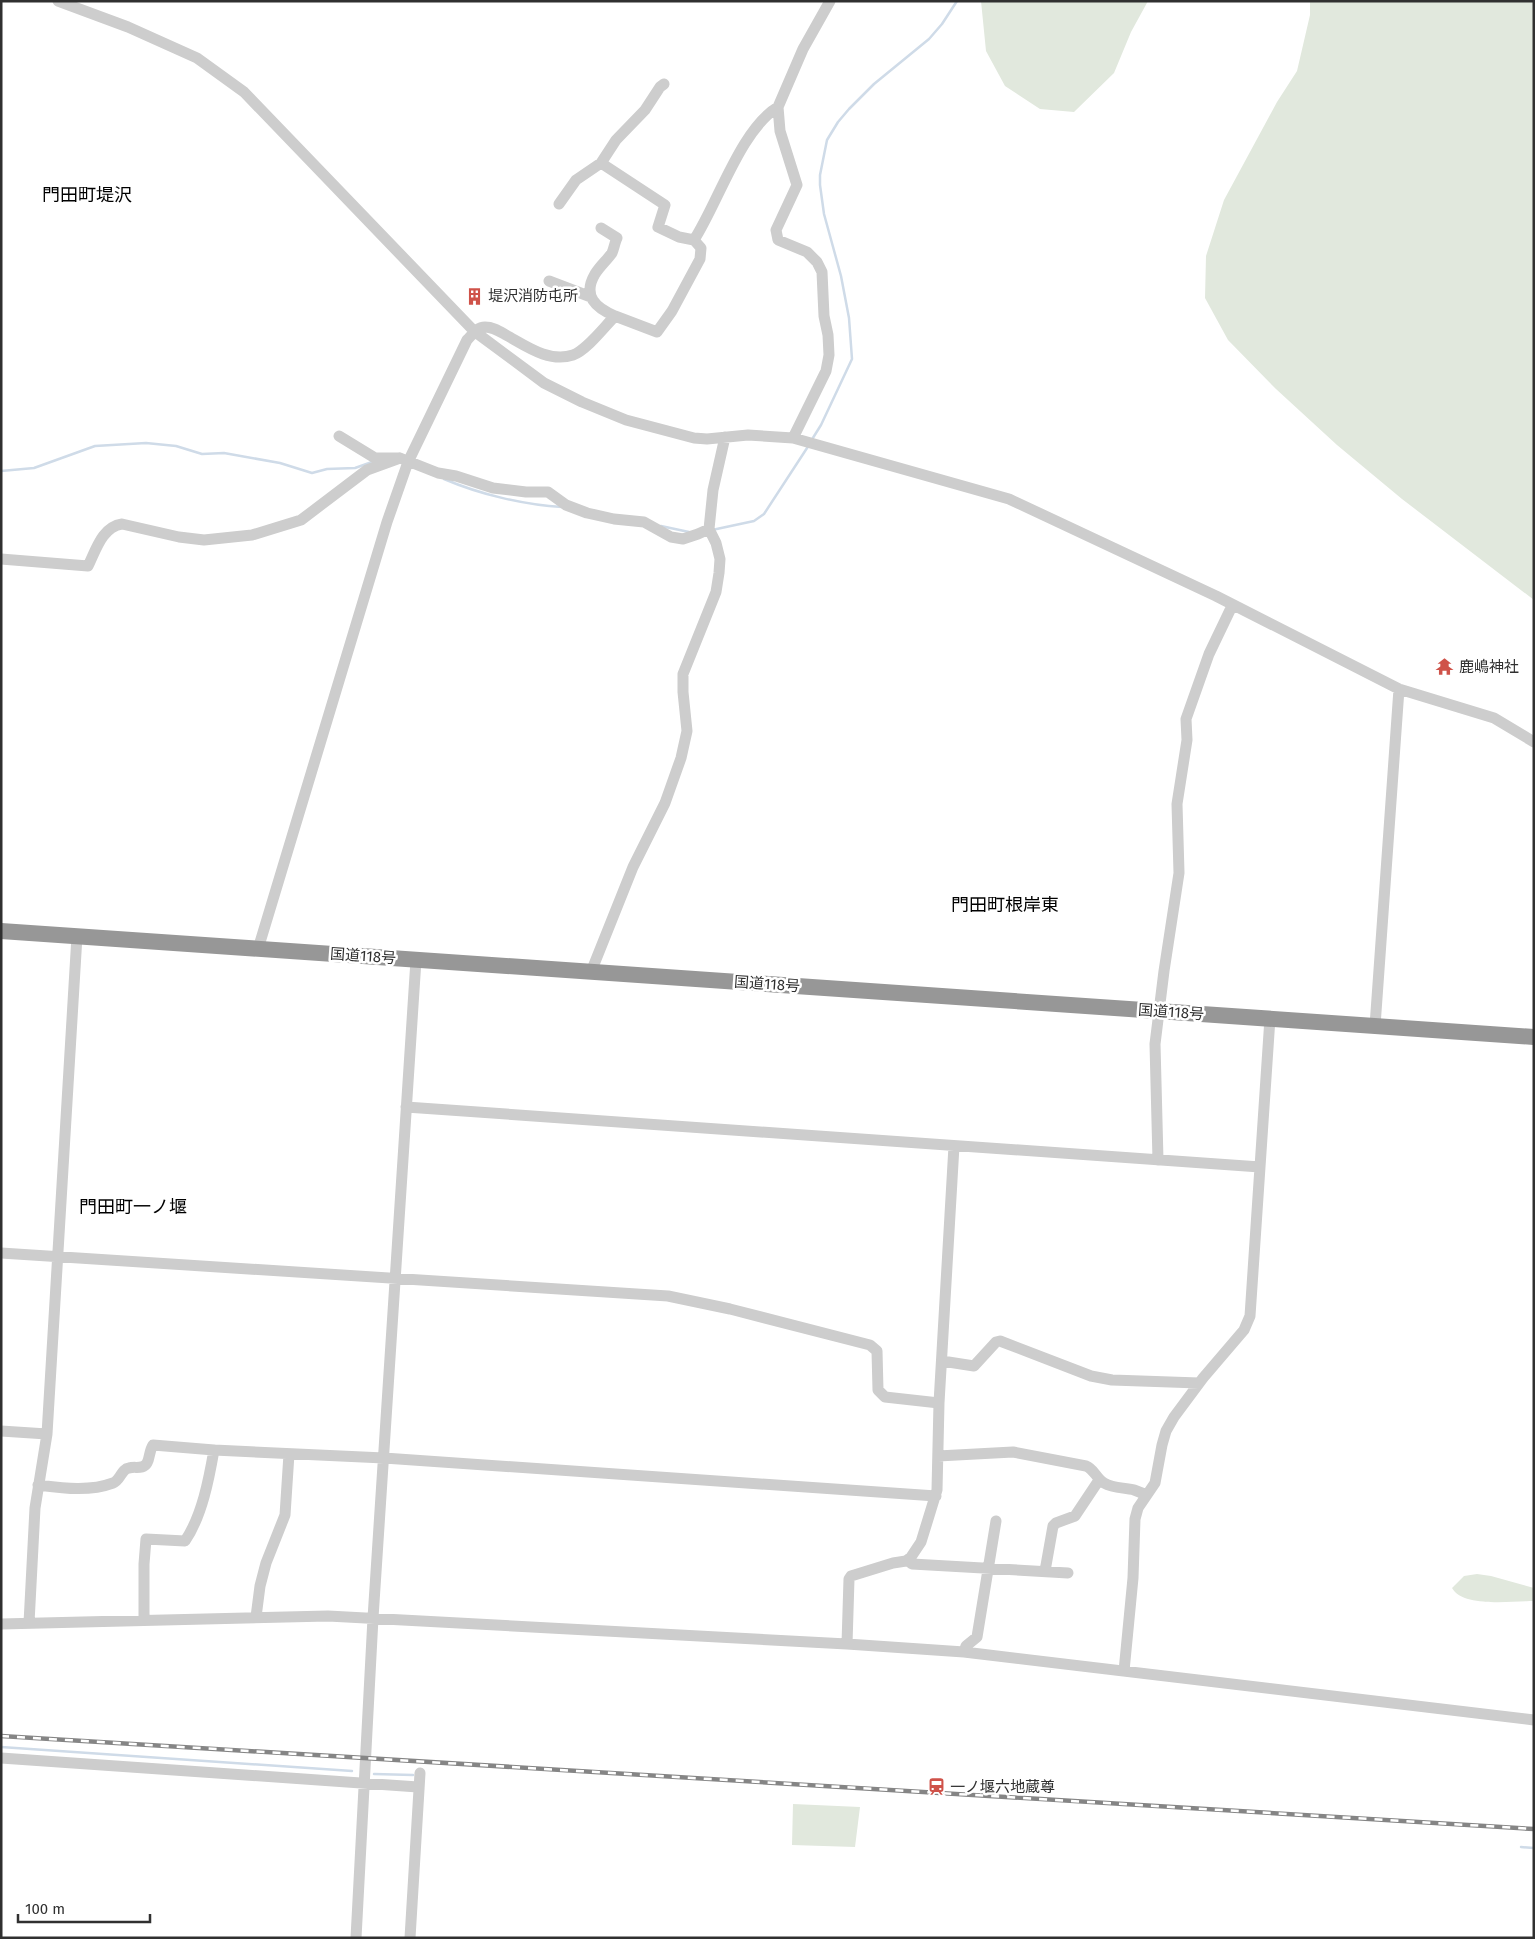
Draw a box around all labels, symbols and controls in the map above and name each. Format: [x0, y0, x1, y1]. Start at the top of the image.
district label: 門田町堤沢 [42, 184, 132, 206]
building icon: 堤沢消防屯所 [464, 286, 484, 306]
place label: 堤沢消防屯所 [488, 287, 578, 305]
temple icon: 鹿嶋神社 [1435, 657, 1455, 677]
place label: 鹿嶋神社 [1459, 658, 1519, 676]
district label: 門田町根岸東 [951, 894, 1059, 916]
street label: 国道118号 [329, 945, 397, 967]
street label: 国道118号 [733, 973, 801, 995]
street label: 国道118号 [1137, 1001, 1205, 1023]
district label: 門田町一ノ堰 [79, 1196, 187, 1218]
station icon: 一ノ堰六地蔵尊 [926, 1777, 946, 1797]
place label: 一ノ堰六地蔵尊 [950, 1778, 1055, 1796]
scale bar [18, 1892, 150, 1924]
text: 100 m [25, 1900, 65, 1918]

